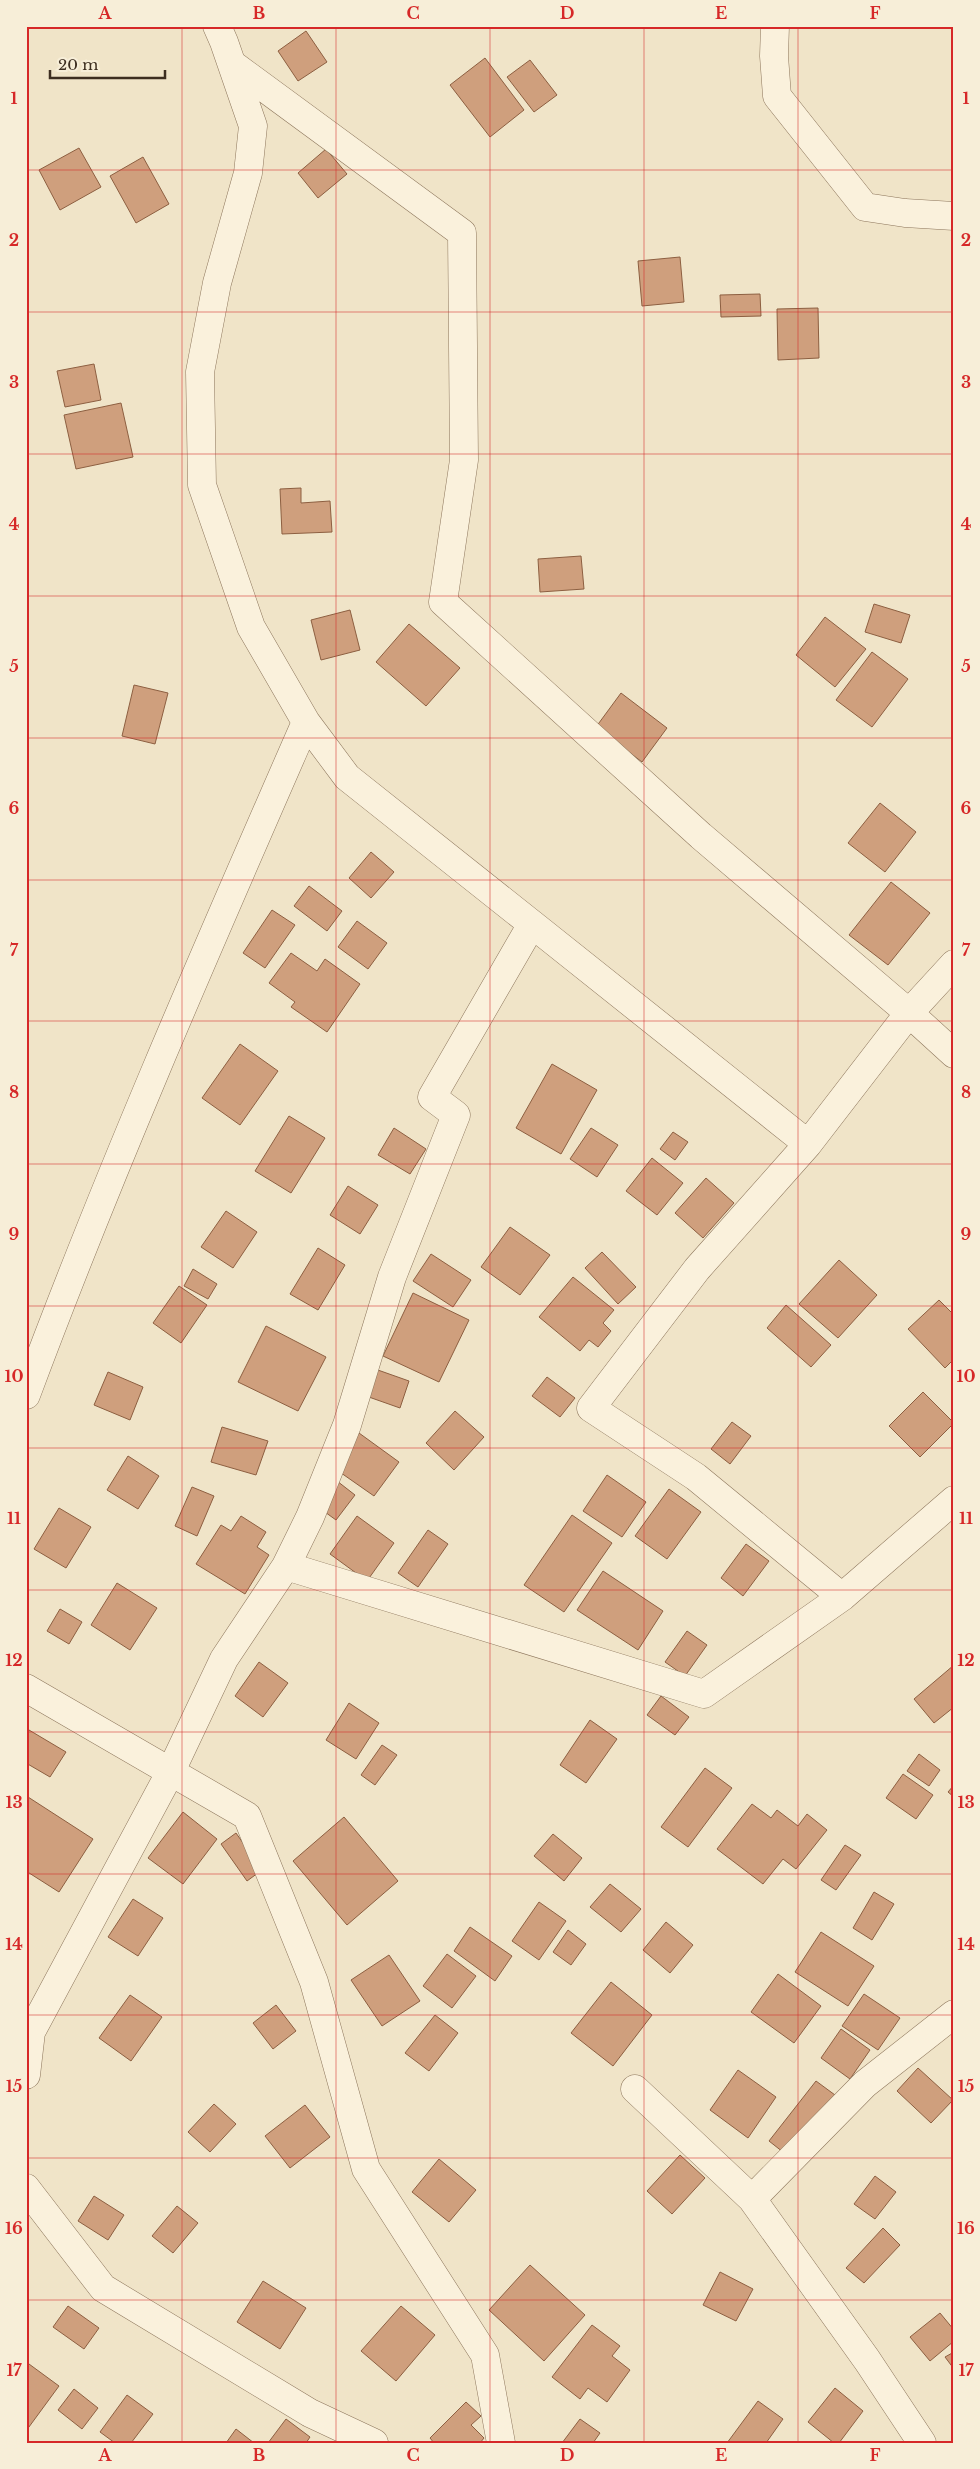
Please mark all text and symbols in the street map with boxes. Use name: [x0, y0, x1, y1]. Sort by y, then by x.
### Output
text: A: [98, 3, 113, 23]
text: B: [253, 3, 266, 23]
text: C: [406, 3, 420, 23]
text: D: [560, 3, 574, 23]
text: E: [715, 3, 727, 23]
text: F: [869, 3, 881, 23]
scale bar: [50, 48, 165, 80]
text: 20 m: [58, 55, 98, 74]
text: 1: [11, 88, 18, 108]
text: 1: [963, 88, 970, 108]
text: 2: [9, 230, 19, 250]
text: 2: [961, 230, 971, 250]
text: 3: [9, 372, 19, 392]
text: 3: [961, 372, 971, 392]
text: 4: [9, 514, 19, 534]
text: 4: [961, 514, 971, 534]
text: 5: [9, 656, 19, 676]
text: 5: [961, 656, 971, 676]
text: 6: [9, 798, 20, 818]
text: 6: [961, 798, 972, 818]
text: 7: [10, 940, 19, 960]
text: 7: [962, 940, 971, 960]
text: 8: [9, 1082, 19, 1102]
text: 8: [961, 1082, 971, 1102]
text: 9: [9, 1224, 20, 1244]
text: 9: [961, 1224, 972, 1244]
text: 10: [4, 1366, 24, 1386]
text: 10: [956, 1366, 976, 1386]
text: 11: [7, 1508, 21, 1528]
text: 11: [959, 1508, 973, 1528]
text: 12: [5, 1650, 23, 1670]
text: 12: [957, 1650, 975, 1670]
text: 13: [5, 1792, 23, 1812]
text: 13: [957, 1792, 975, 1812]
text: 14: [5, 1934, 23, 1954]
text: 14: [957, 1934, 975, 1954]
text: 15: [6, 2076, 22, 2096]
text: 15: [958, 2076, 974, 2096]
text: 16: [5, 2218, 23, 2238]
text: 16: [957, 2218, 975, 2238]
text: 17: [6, 2360, 22, 2380]
text: 17: [958, 2360, 974, 2380]
text: A: [98, 2445, 113, 2465]
text: B: [253, 2445, 266, 2465]
text: C: [406, 2445, 420, 2465]
text: D: [560, 2445, 574, 2465]
text: E: [715, 2445, 727, 2465]
text: F: [869, 2445, 881, 2465]

